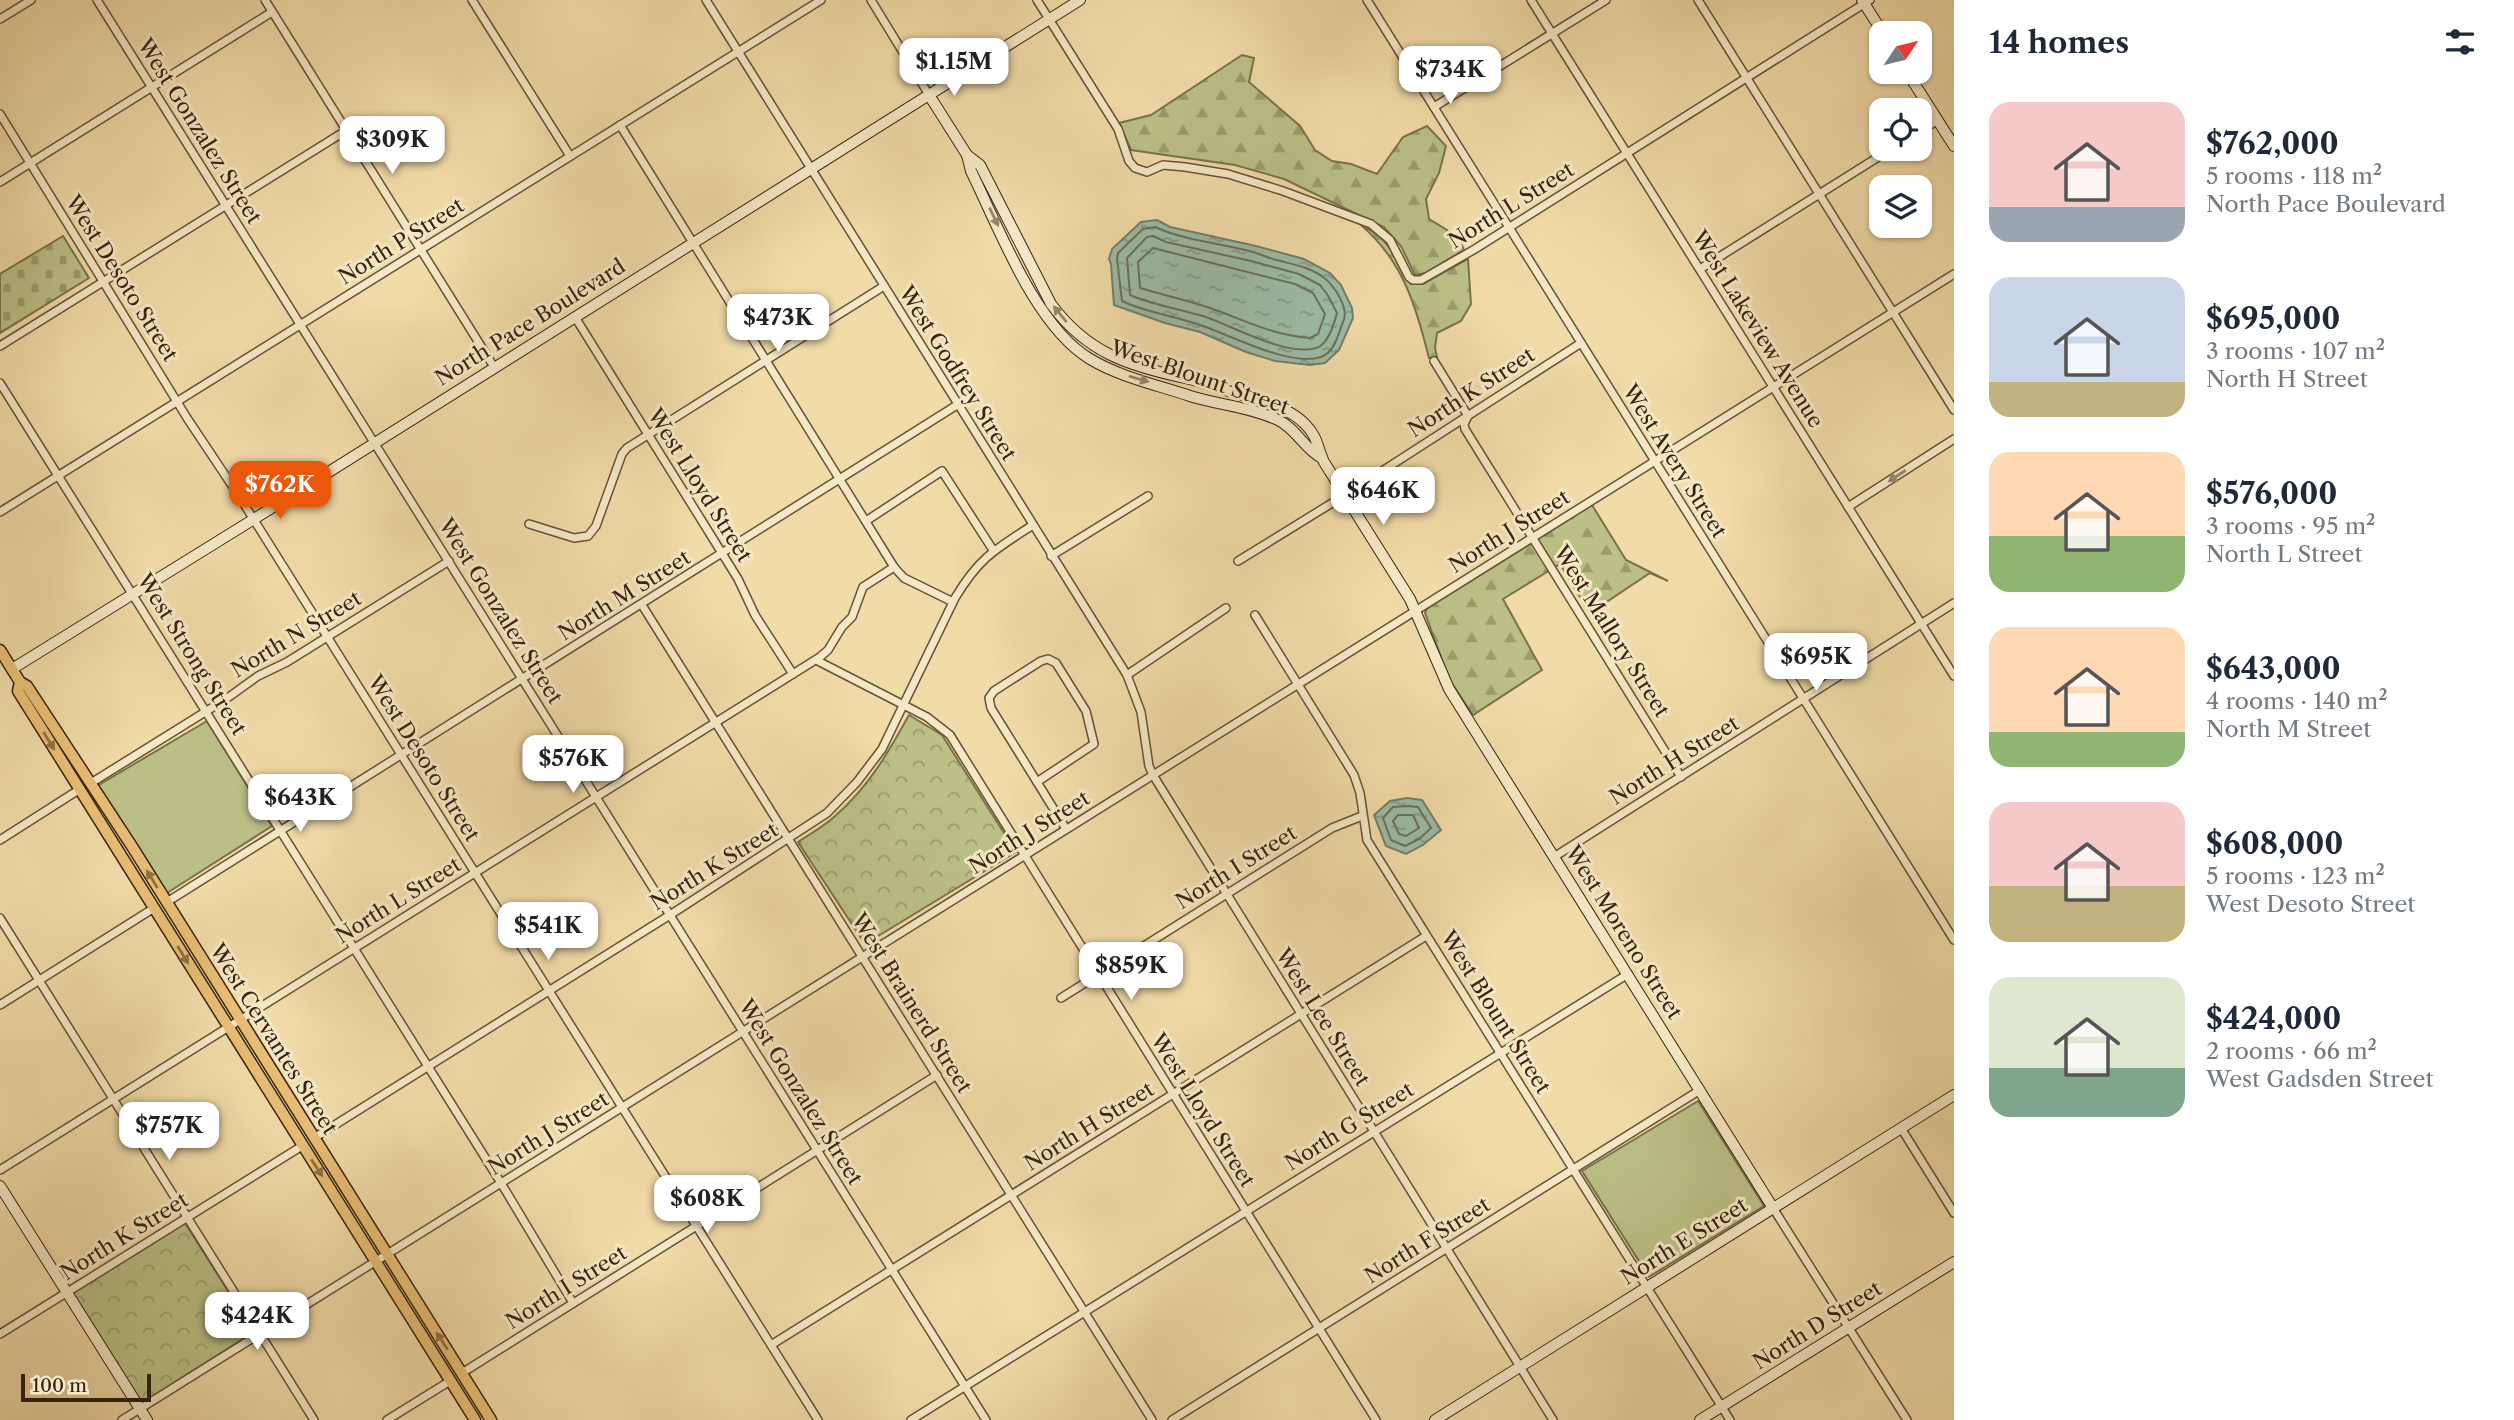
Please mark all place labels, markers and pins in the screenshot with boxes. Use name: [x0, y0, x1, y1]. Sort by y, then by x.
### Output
pin: $1.15M: [897, 38, 1011, 98]
pin: $734K: [1401, 46, 1499, 106]
pin: $309K: [343, 116, 441, 176]
pin: $473K: [729, 294, 827, 354]
pin: $762K: [231, 462, 329, 521]
pin: $646K: [1334, 468, 1432, 527]
pin: $695K: [1767, 634, 1865, 693]
pin: $576K: [524, 736, 622, 795]
pin: $643K: [251, 774, 349, 834]
pin: $541K: [499, 902, 597, 962]
pin: $859K: [1082, 942, 1180, 1002]
pin: $757K: [120, 1102, 218, 1162]
pin: $608K: [658, 1176, 756, 1235]
pin: $424K: [208, 1292, 306, 1352]

